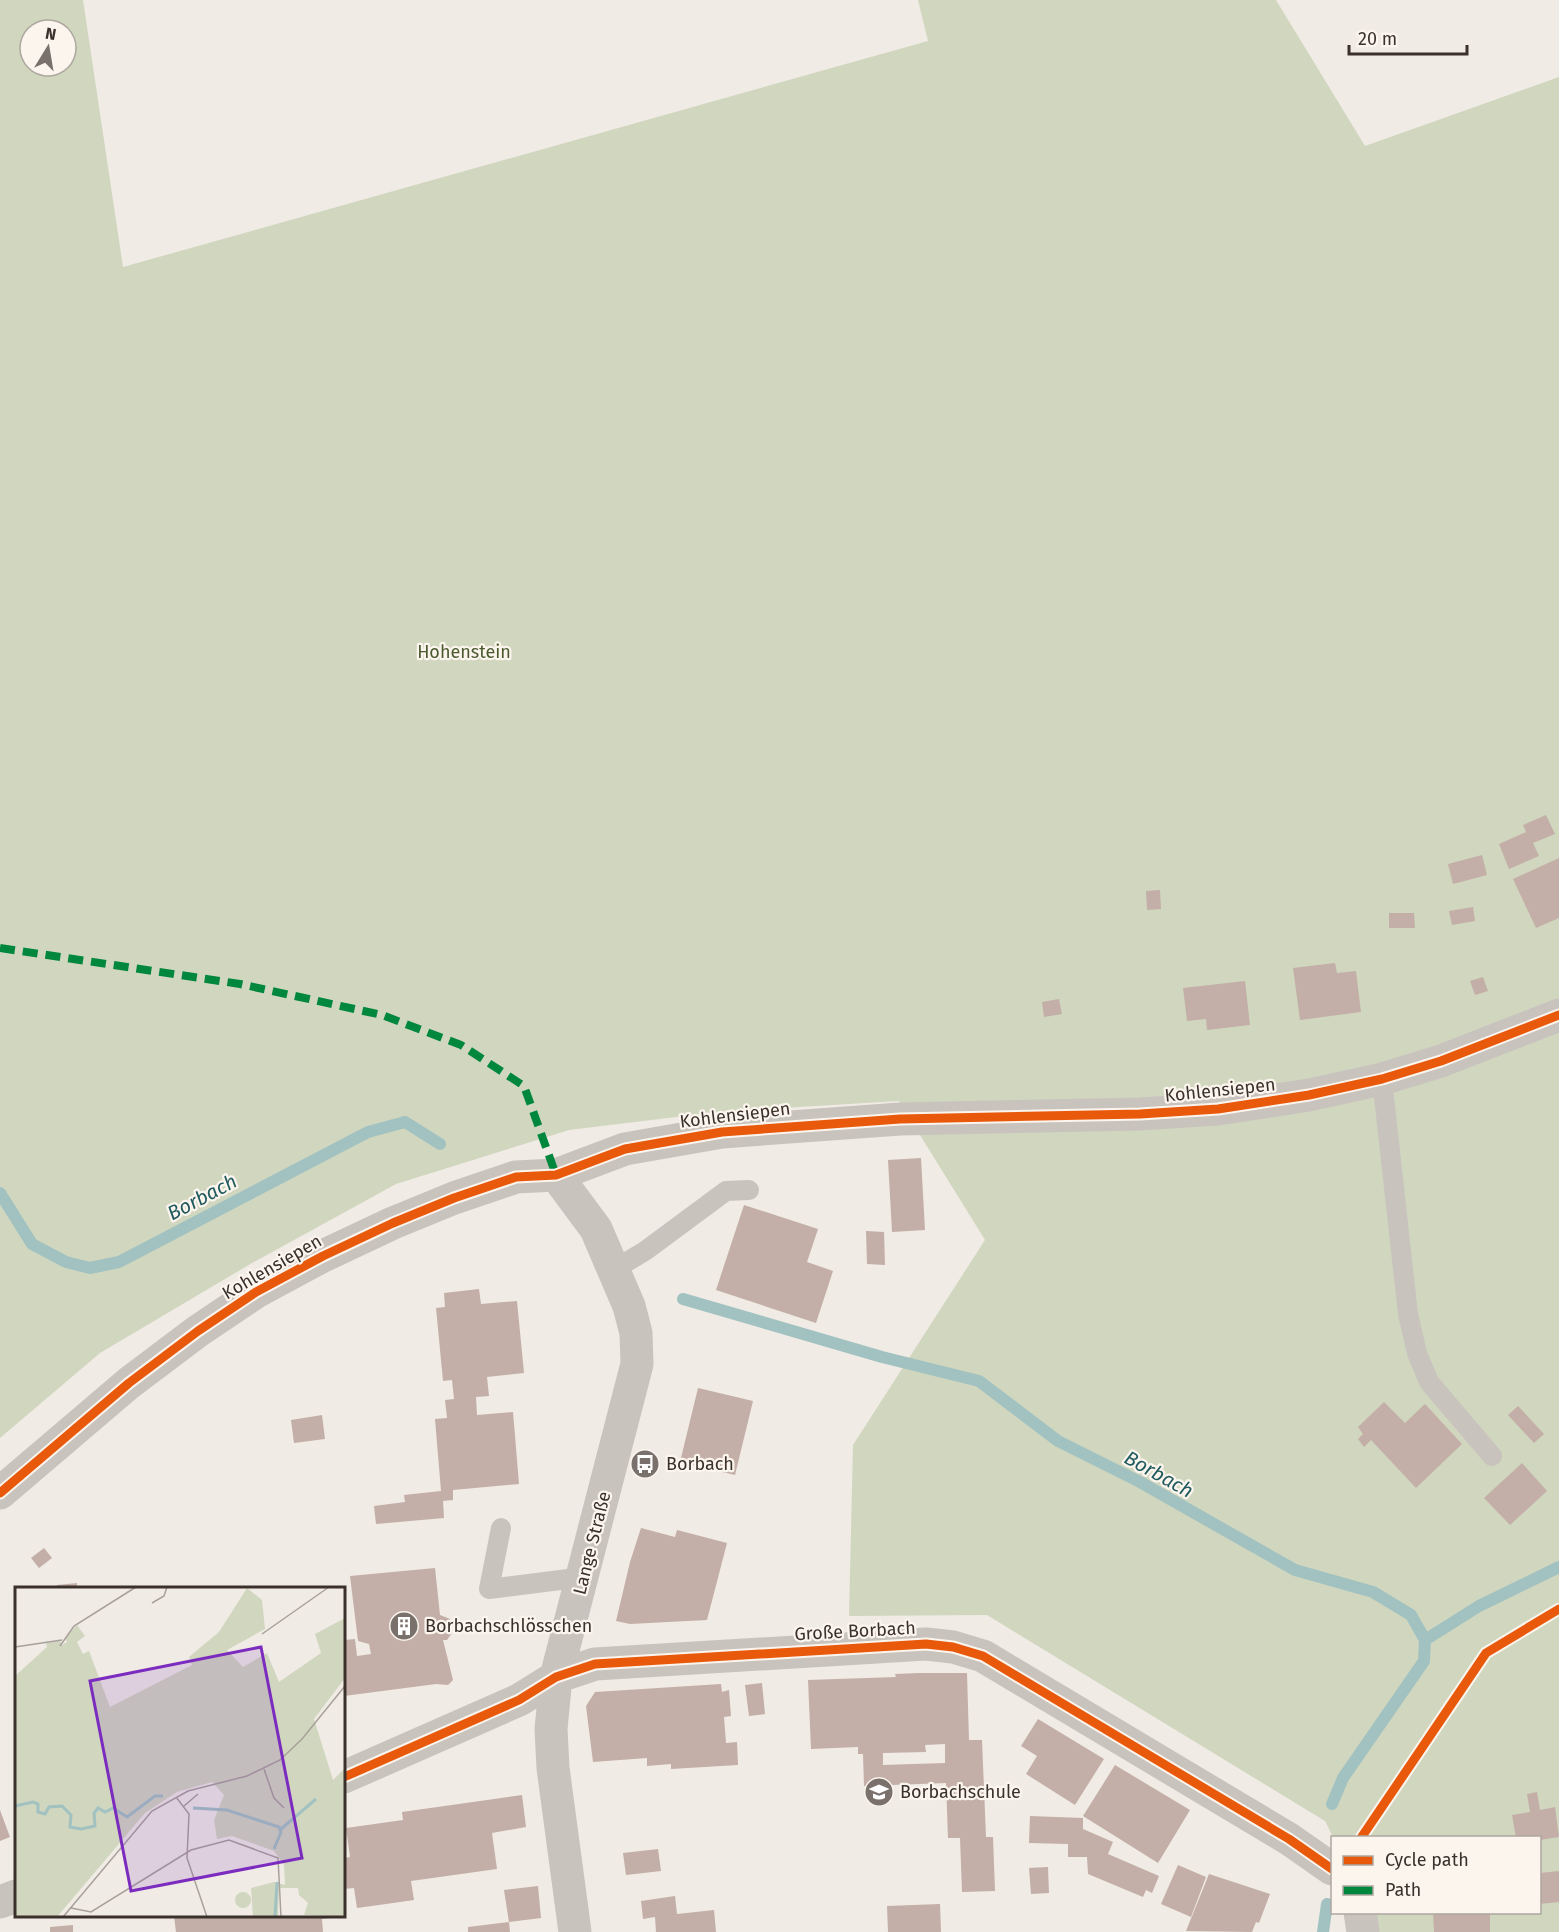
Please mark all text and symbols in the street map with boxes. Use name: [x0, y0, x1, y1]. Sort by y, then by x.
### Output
north arrow: [18, 18, 78, 78]
scale bar: [1349, 18, 1468, 56]
text: N: [44, 23, 58, 44]
text: 20 m: [1358, 28, 1397, 50]
park label: Hohenstein: [417, 641, 511, 663]
street label: Kohlensiepen: [1164, 1073, 1276, 1107]
street label: Kohlensiepen: [678, 1097, 792, 1133]
water label: Borbach: [163, 1169, 241, 1225]
street label: Kohlensiepen: [218, 1230, 326, 1304]
water label: Borbach: [1120, 1445, 1198, 1503]
bus stop icon: Borbach: [629, 1448, 661, 1480]
place label: Borbach: [666, 1453, 734, 1475]
street label: Lange Straße: [569, 1489, 615, 1597]
inset map: [15, 1587, 345, 1917]
building icon: Borbachschlösschen: [388, 1610, 420, 1642]
place label: Borbachschlösschen: [425, 1615, 592, 1637]
street label: Große Borbach: [794, 1617, 916, 1645]
school or university icon: Borbachschule: [863, 1776, 895, 1808]
place label: Borbachschule: [900, 1781, 1021, 1803]
legend: [1331, 1836, 1541, 1914]
text: Cycle path: [1385, 1849, 1469, 1871]
text: Path: [1385, 1879, 1421, 1901]

